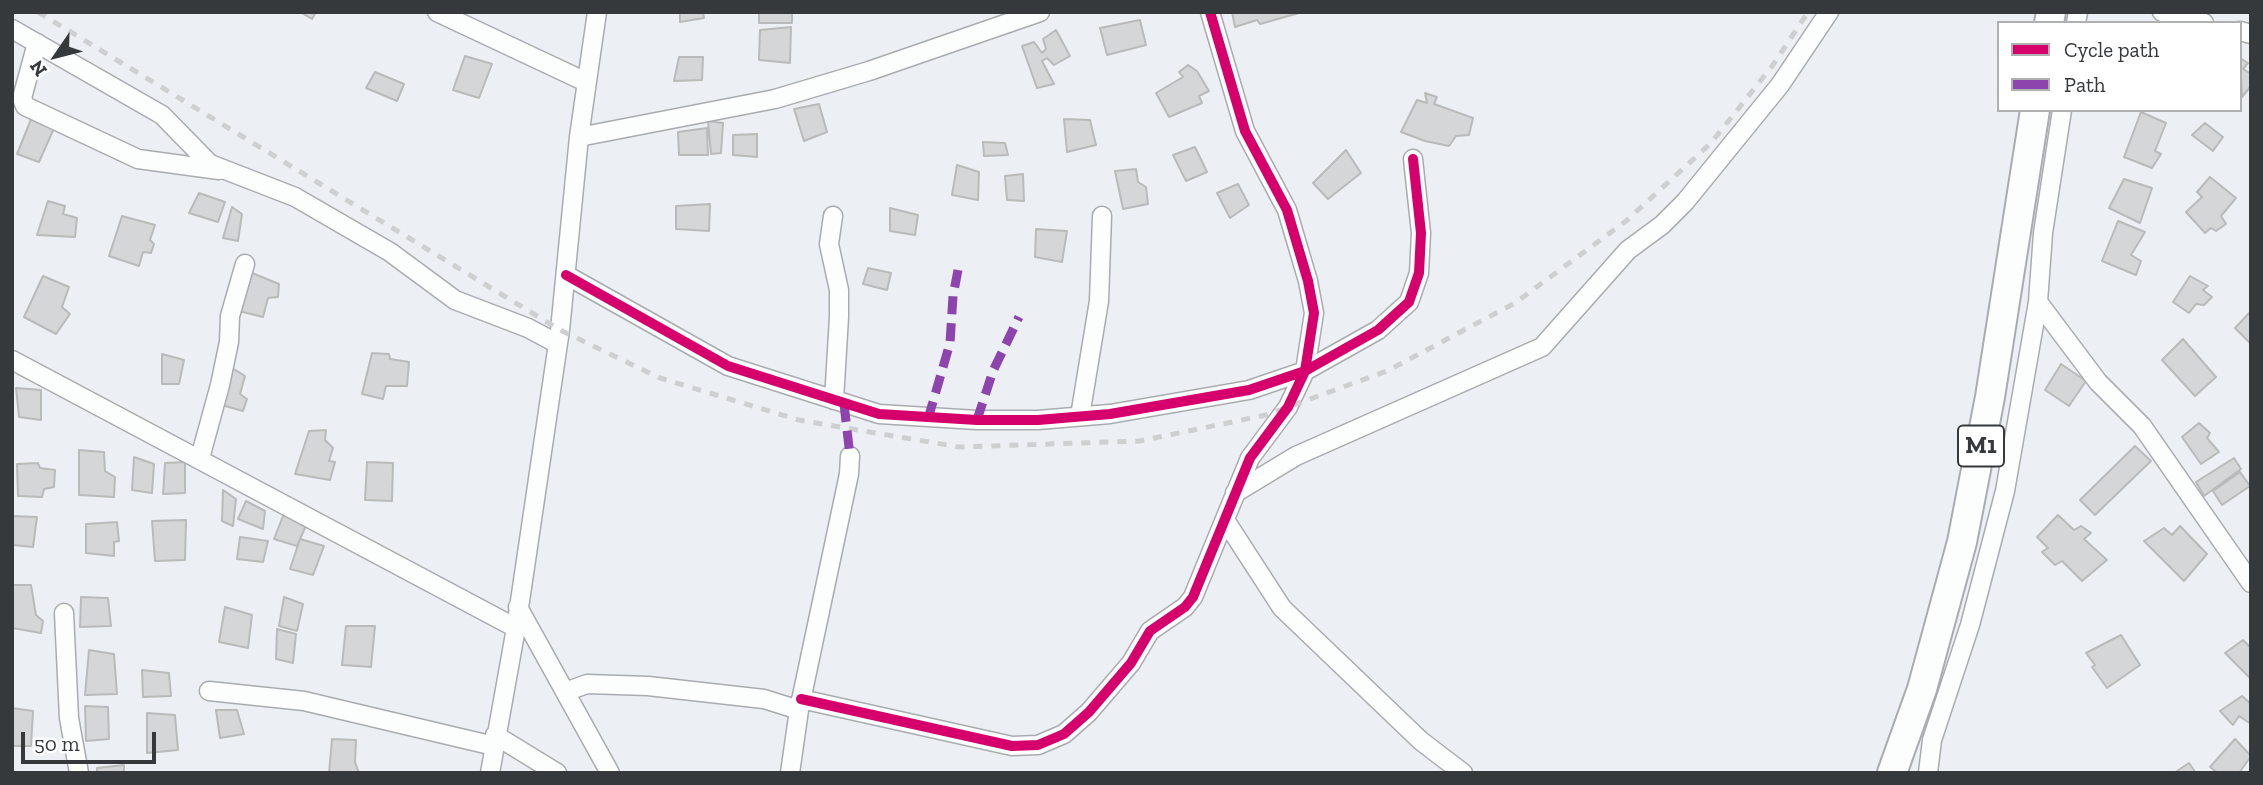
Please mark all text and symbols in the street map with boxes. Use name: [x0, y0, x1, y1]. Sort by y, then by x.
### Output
north arrow: [21, 21, 91, 91]
legend: [1997, 21, 2242, 112]
text: Cycle path: [2064, 37, 2159, 62]
text: N: [25, 56, 52, 81]
text: Path: [2064, 72, 2106, 97]
road number: M1: [1958, 426, 2004, 466]
scale bar: [24, 718, 159, 762]
text: 50 m: [34, 731, 80, 756]

